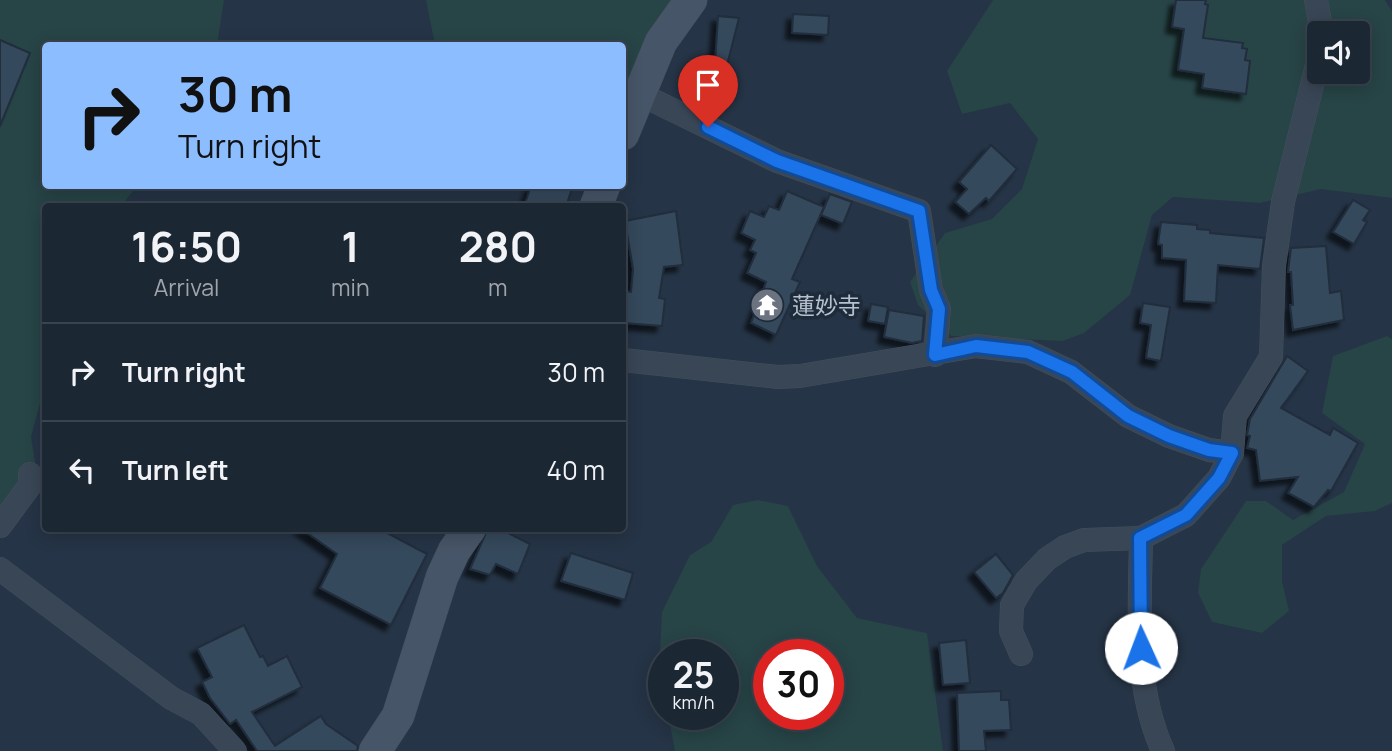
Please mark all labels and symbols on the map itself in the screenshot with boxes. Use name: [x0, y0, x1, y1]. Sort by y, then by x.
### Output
pin: [678, 55, 738, 127]
temple icon: 蓮妙寺: [748, 286, 786, 324]
place label: 蓮妙寺: [792, 289, 861, 321]
position arrow: [1104, 611, 1178, 685]
speed limit sign: 30: [753, 639, 844, 730]

